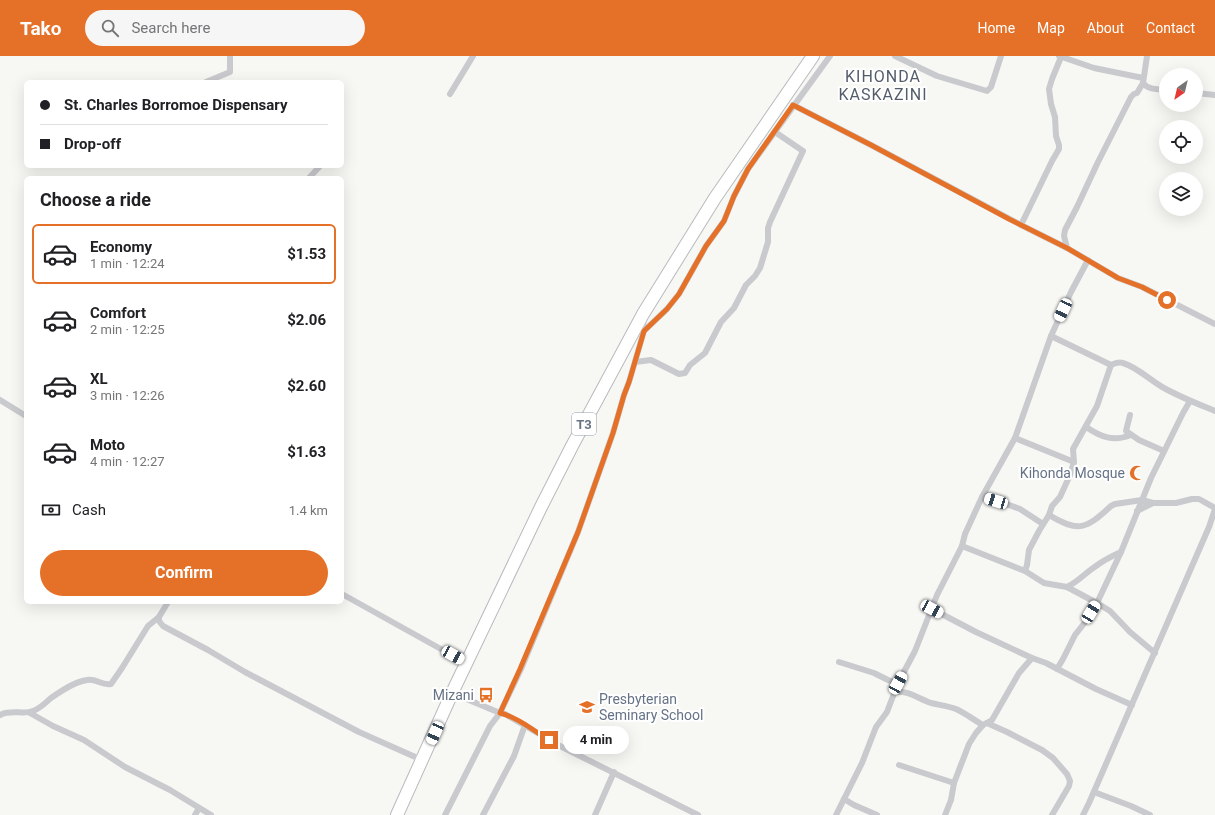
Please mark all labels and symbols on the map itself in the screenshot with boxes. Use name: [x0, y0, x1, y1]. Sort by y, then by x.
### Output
district label: KIHONDA KASKAZINI: [838, 67, 928, 104]
north arrow: [1159, 68, 1203, 112]
route start: [1158, 291, 1176, 309]
car: [1052, 297, 1074, 323]
road number: T3: [572, 413, 596, 435]
mosque icon: Kihonda Mosque: [1128, 464, 1146, 482]
place label: Kihonda Mosque: [1020, 465, 1125, 481]
car: [983, 492, 1009, 510]
car: [919, 598, 945, 620]
car: [1080, 599, 1102, 625]
car: [440, 644, 466, 666]
car: [887, 670, 909, 696]
bus stop icon: Mizani: [477, 686, 495, 704]
place label: Mizani: [433, 687, 474, 703]
place label: Presbyterian Seminary School: [599, 691, 703, 723]
school or university icon: Presbyterian Seminary School: [578, 698, 596, 716]
car: [425, 720, 445, 746]
callout: 4 min: [563, 726, 629, 754]
route end: [540, 731, 558, 749]

